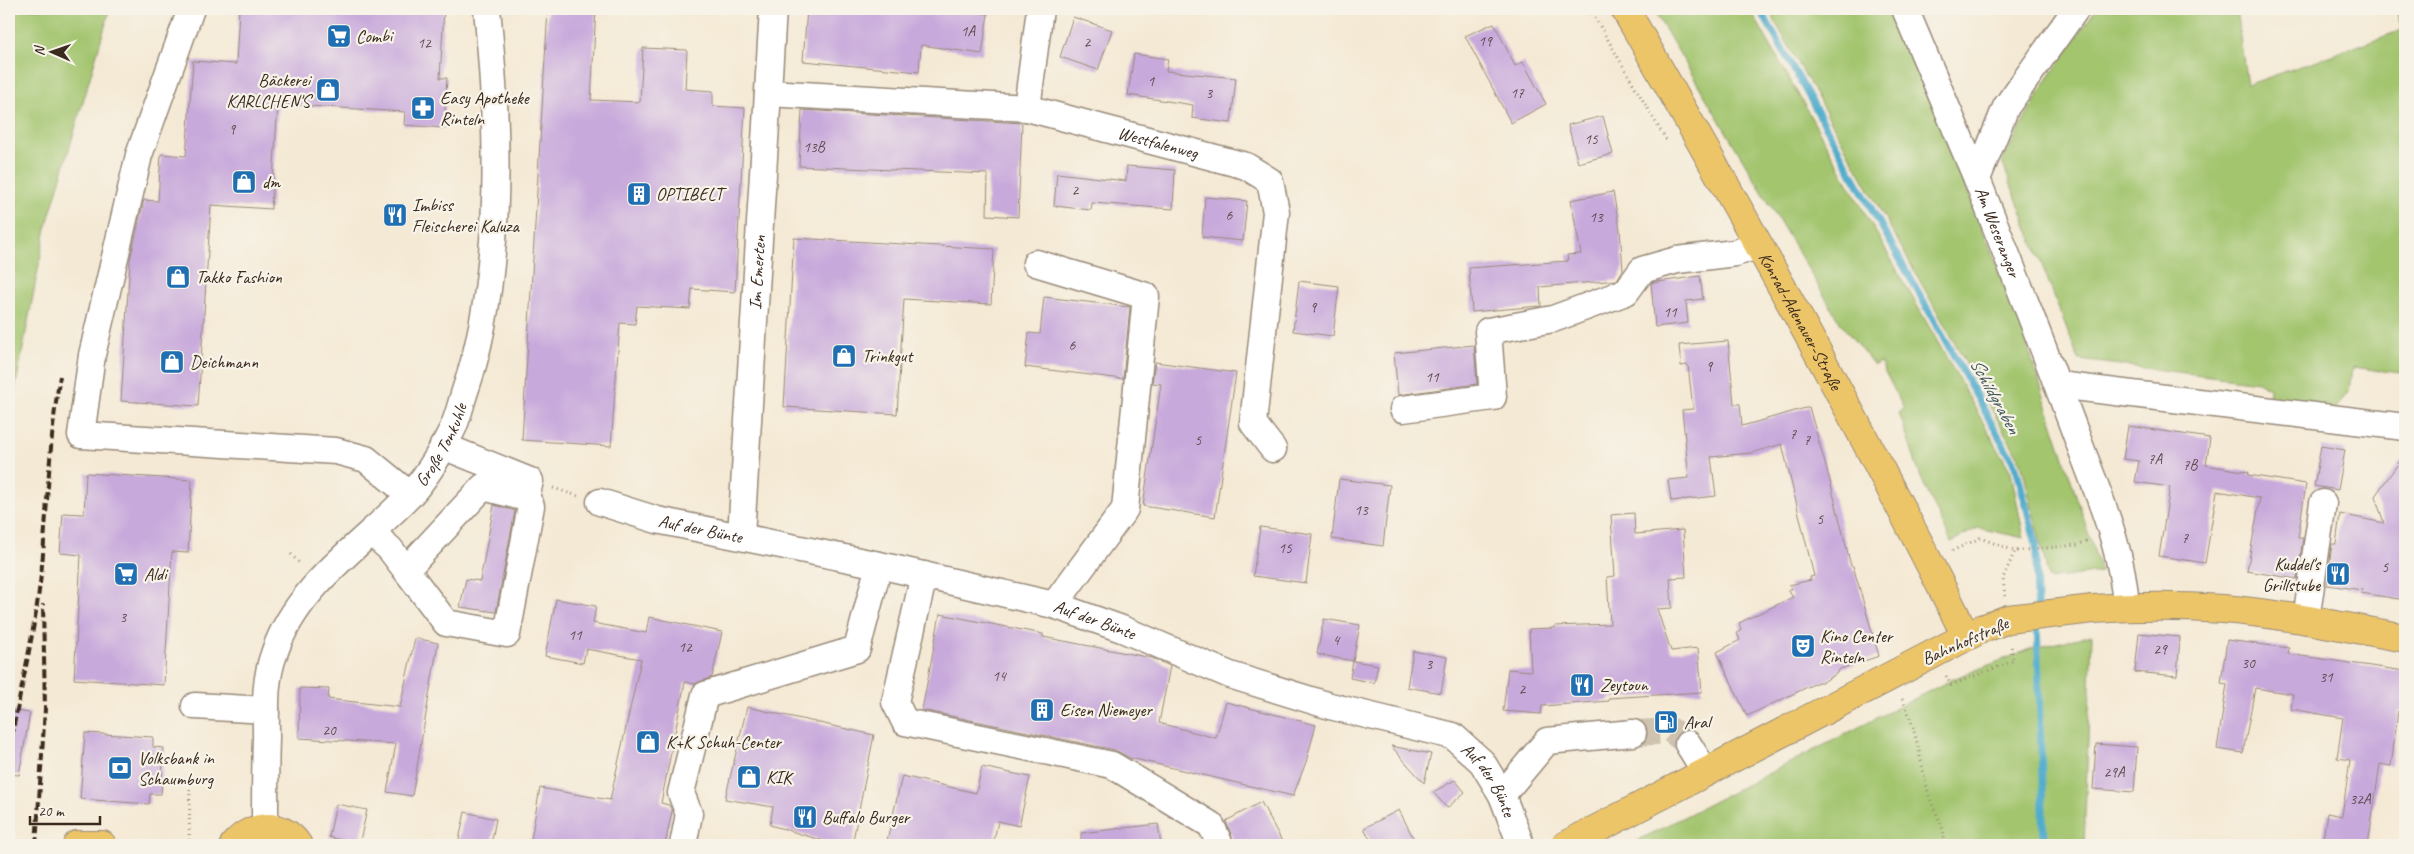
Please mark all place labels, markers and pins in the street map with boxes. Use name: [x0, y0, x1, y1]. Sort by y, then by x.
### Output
supermarket icon: Combi: [326, 23, 352, 49]
place label: Combi: [356, 25, 395, 47]
place label: Bäckerei KARLCHEN'S: [227, 69, 313, 112]
shop icon: Bäckerei KARLCHEN'S: [315, 77, 341, 103]
place label: Easy Apotheke Rinteln: [440, 87, 530, 130]
pharmacy icon: Easy Apotheke Rinteln: [410, 95, 436, 121]
shop icon: dm: [231, 169, 257, 195]
place label: dm: [262, 171, 281, 193]
building icon: OPTIBELT: [626, 181, 652, 207]
place label: OPTIBELT: [656, 183, 727, 205]
place label: Imbiss Fleischerei Kaluza: [412, 194, 520, 237]
restaurant icon: Imbiss Fleischerei Kaluza: [382, 202, 408, 228]
shop icon: Takko Fashion: [165, 264, 191, 290]
place label: Takko Fashion: [196, 266, 283, 288]
shop icon: Trinkgut: [831, 343, 857, 369]
place label: Trinkgut: [862, 345, 914, 367]
shop icon: Deichmann: [159, 349, 185, 375]
place label: Deichmann: [190, 351, 259, 373]
place label: Kuddel's Grillstube: [2263, 553, 2322, 596]
supermarket icon: Aldi: [113, 561, 139, 587]
restaurant icon: Kuddel's Grillstube: [2325, 561, 2351, 587]
place label: Aldi: [144, 563, 169, 585]
place label: Kino Center Rinteln: [1820, 625, 1895, 668]
theatre icon: Kino Center Rinteln: [1790, 633, 1816, 659]
restaurant icon: Zeytoun: [1569, 672, 1595, 698]
place label: Zeytoun: [1600, 674, 1649, 696]
building icon: Eisen Niemeyer: [1029, 697, 1055, 723]
place label: Eisen Niemeyer: [1060, 699, 1153, 721]
fuel station icon: Aral: [1653, 709, 1679, 735]
place label: Aral: [1684, 711, 1713, 733]
shop icon: K+K Schuh-Center: [635, 729, 661, 755]
place label: K+K Schuh-Center: [666, 731, 783, 753]
place label: Volksbank in Schaumburg: [138, 747, 215, 790]
bank icon: Volksbank in Schaumburg: [107, 755, 133, 781]
shop icon: KIK: [736, 764, 762, 790]
place label: KIK: [766, 766, 794, 788]
restaurant icon: Buffalo Burger: [792, 804, 818, 830]
place label: Buffalo Burger: [822, 806, 912, 828]

